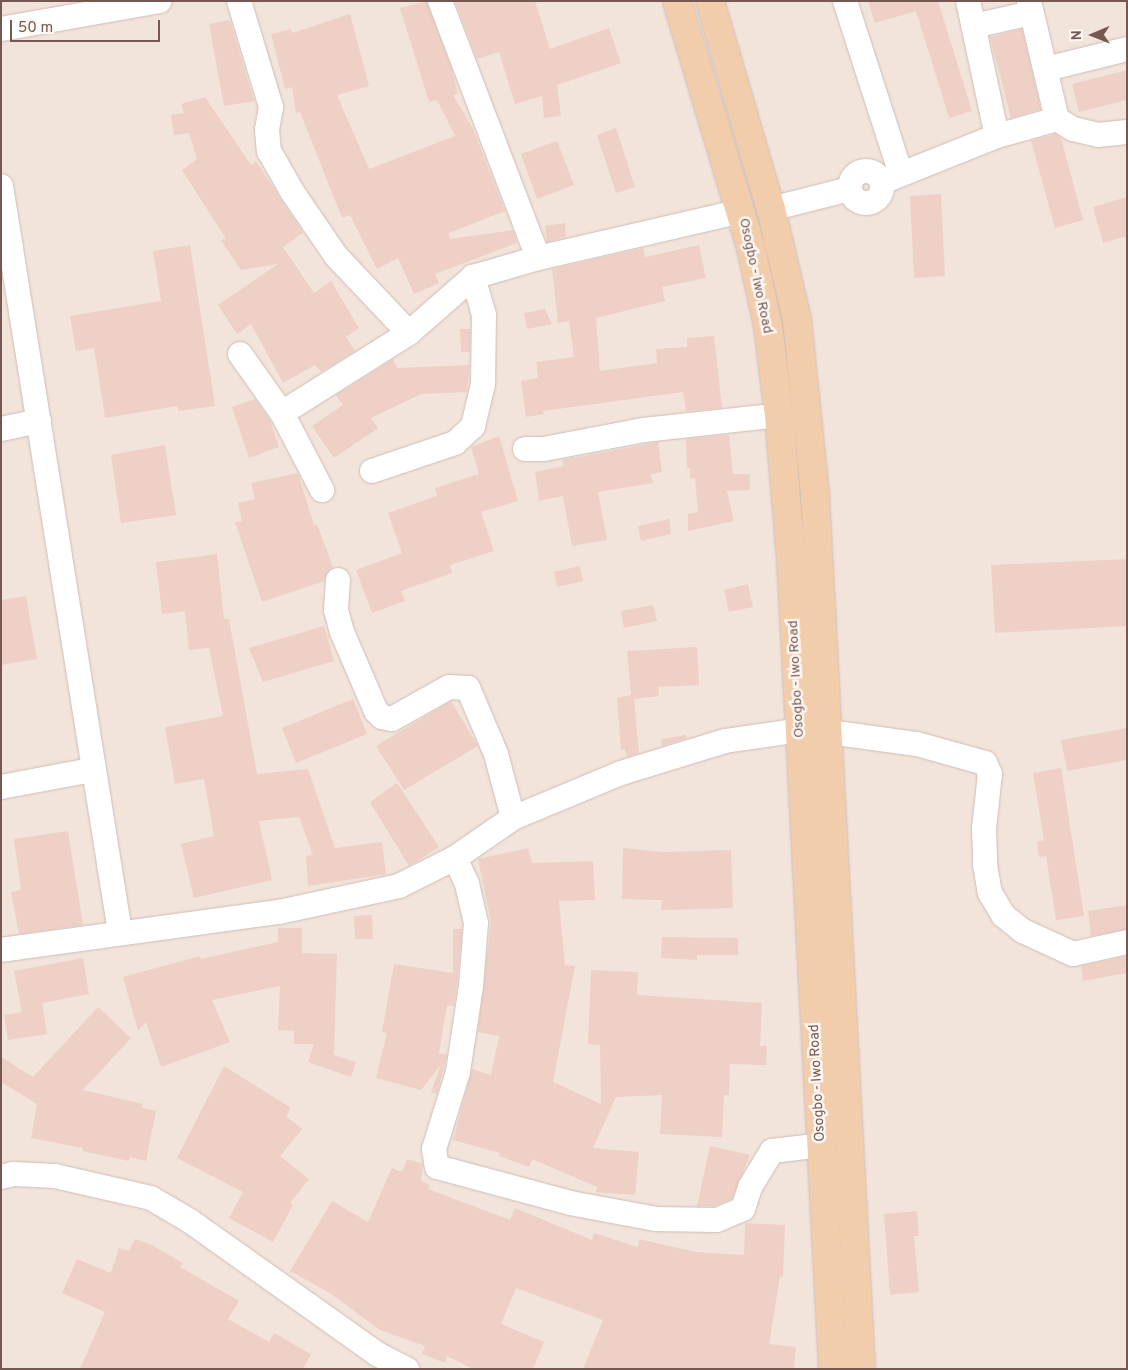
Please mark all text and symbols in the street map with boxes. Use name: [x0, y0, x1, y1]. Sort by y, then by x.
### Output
scale bar: [12, 10, 162, 42]
north arrow: [1068, 10, 1118, 60]
text: 50 m: [18, 19, 53, 38]
text: N: [1069, 30, 1086, 40]
street label: Osogbo - Iwo Road: [735, 217, 775, 335]
street label: Osogbo - Iwo Road: [786, 620, 808, 738]
street label: Osogbo - Iwo Road: [807, 1024, 829, 1142]

